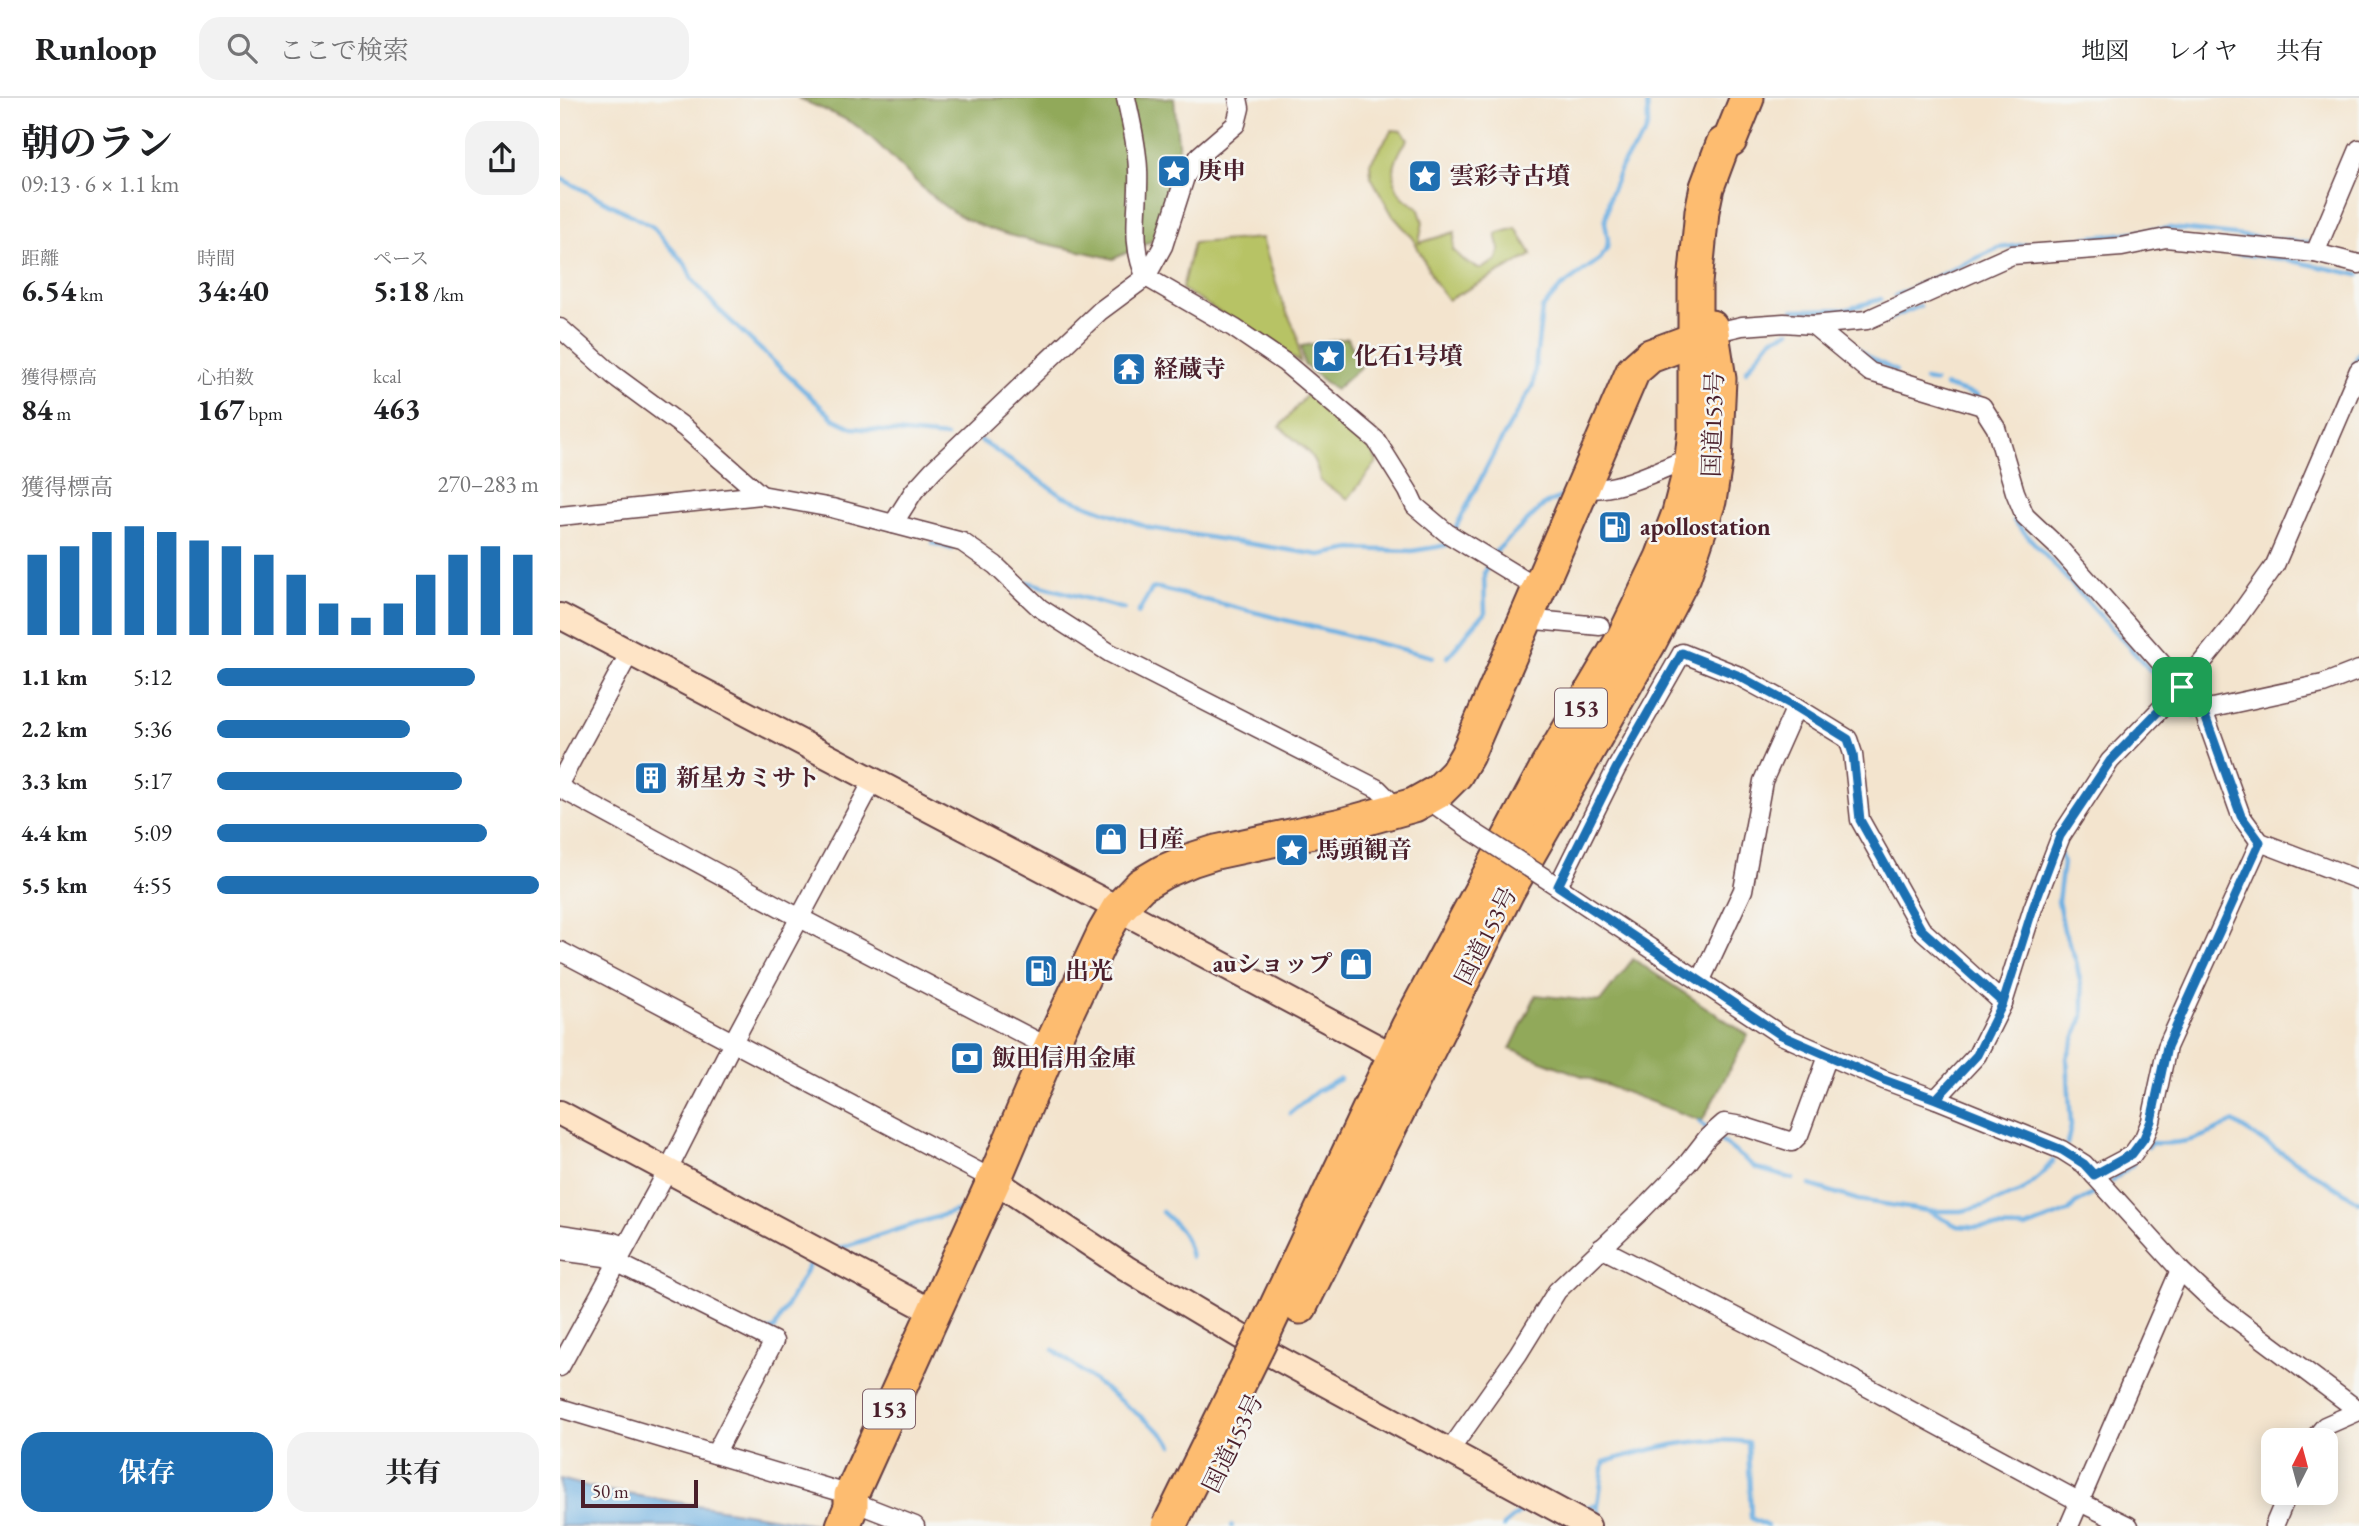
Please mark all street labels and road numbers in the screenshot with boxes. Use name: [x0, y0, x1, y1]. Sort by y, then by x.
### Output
street label: 国道153号: [1695, 370, 1730, 478]
road number: 153: [1555, 688, 1607, 728]
street label: 国道153号: [1448, 881, 1524, 990]
street label: 国道153号: [1195, 1388, 1270, 1497]
road number: 153: [863, 1390, 915, 1428]

